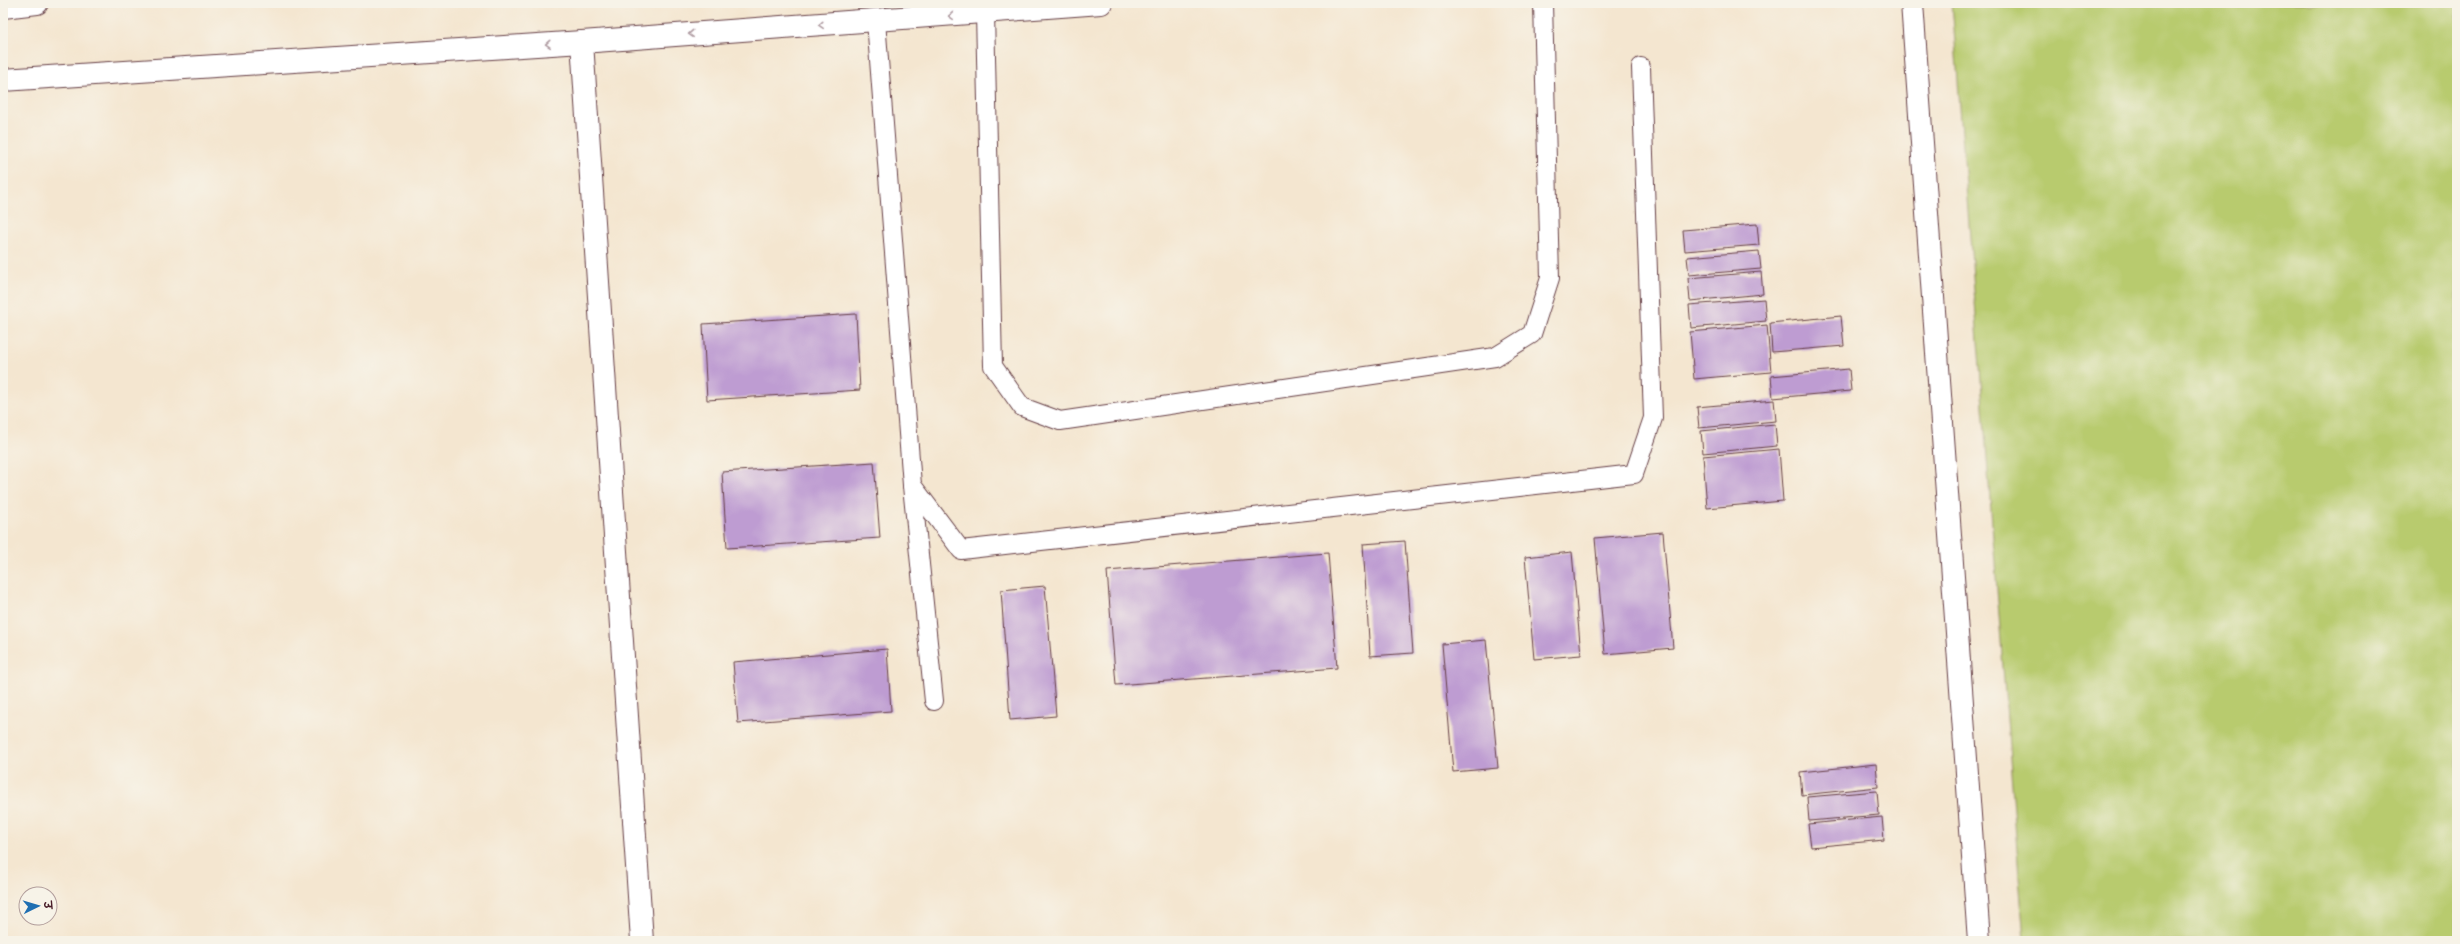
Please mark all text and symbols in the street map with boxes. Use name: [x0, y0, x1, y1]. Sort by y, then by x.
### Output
one-way arrow: [948, 11, 954, 20]
one-way arrow: [818, 20, 824, 29]
one-way arrow: [688, 29, 694, 38]
one-way arrow: [545, 39, 551, 48]
north arrow: [18, 886, 58, 926]
text: उ: [41, 900, 54, 911]

